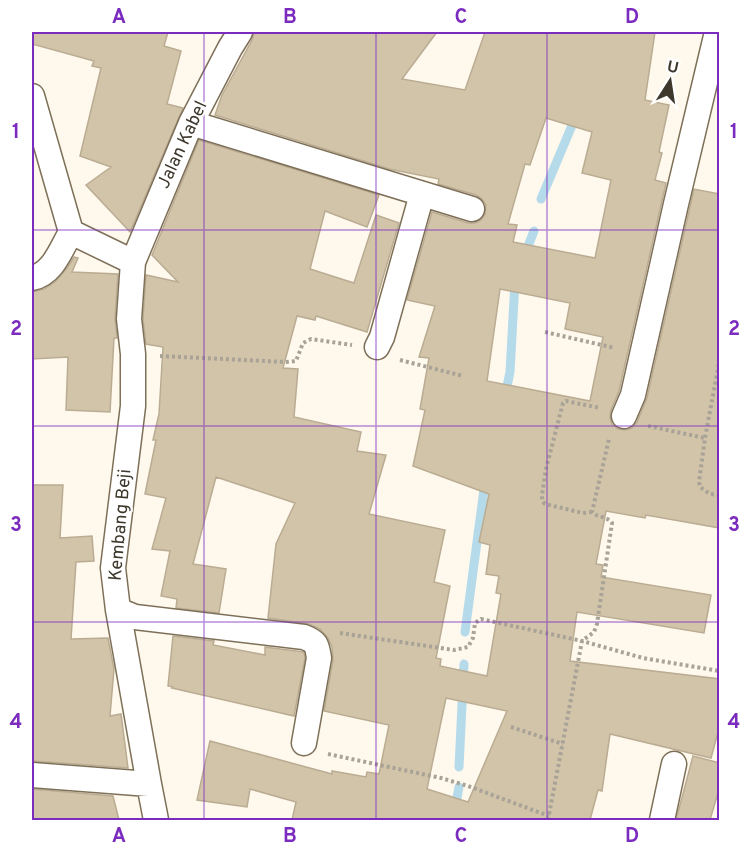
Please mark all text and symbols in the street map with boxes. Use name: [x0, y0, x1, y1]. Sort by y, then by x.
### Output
text: A: [112, 5, 126, 31]
text: B: [283, 5, 297, 31]
text: C: [455, 5, 467, 31]
text: D: [625, 5, 639, 31]
north arrow: [640, 51, 700, 111]
text: U: [665, 57, 680, 79]
street label: Jalan Kabel: [153, 98, 213, 192]
text: 1: [12, 120, 20, 146]
text: 1: [730, 120, 738, 146]
text: 2: [10, 317, 22, 343]
text: 2: [728, 317, 740, 343]
street label: Kembang Beji: [105, 468, 137, 582]
text: 3: [10, 513, 22, 539]
text: 3: [728, 513, 740, 539]
text: 4: [10, 710, 22, 736]
text: 4: [728, 710, 740, 736]
text: A: [112, 824, 126, 850]
text: B: [283, 824, 297, 850]
text: C: [455, 824, 467, 850]
text: D: [625, 824, 639, 850]

